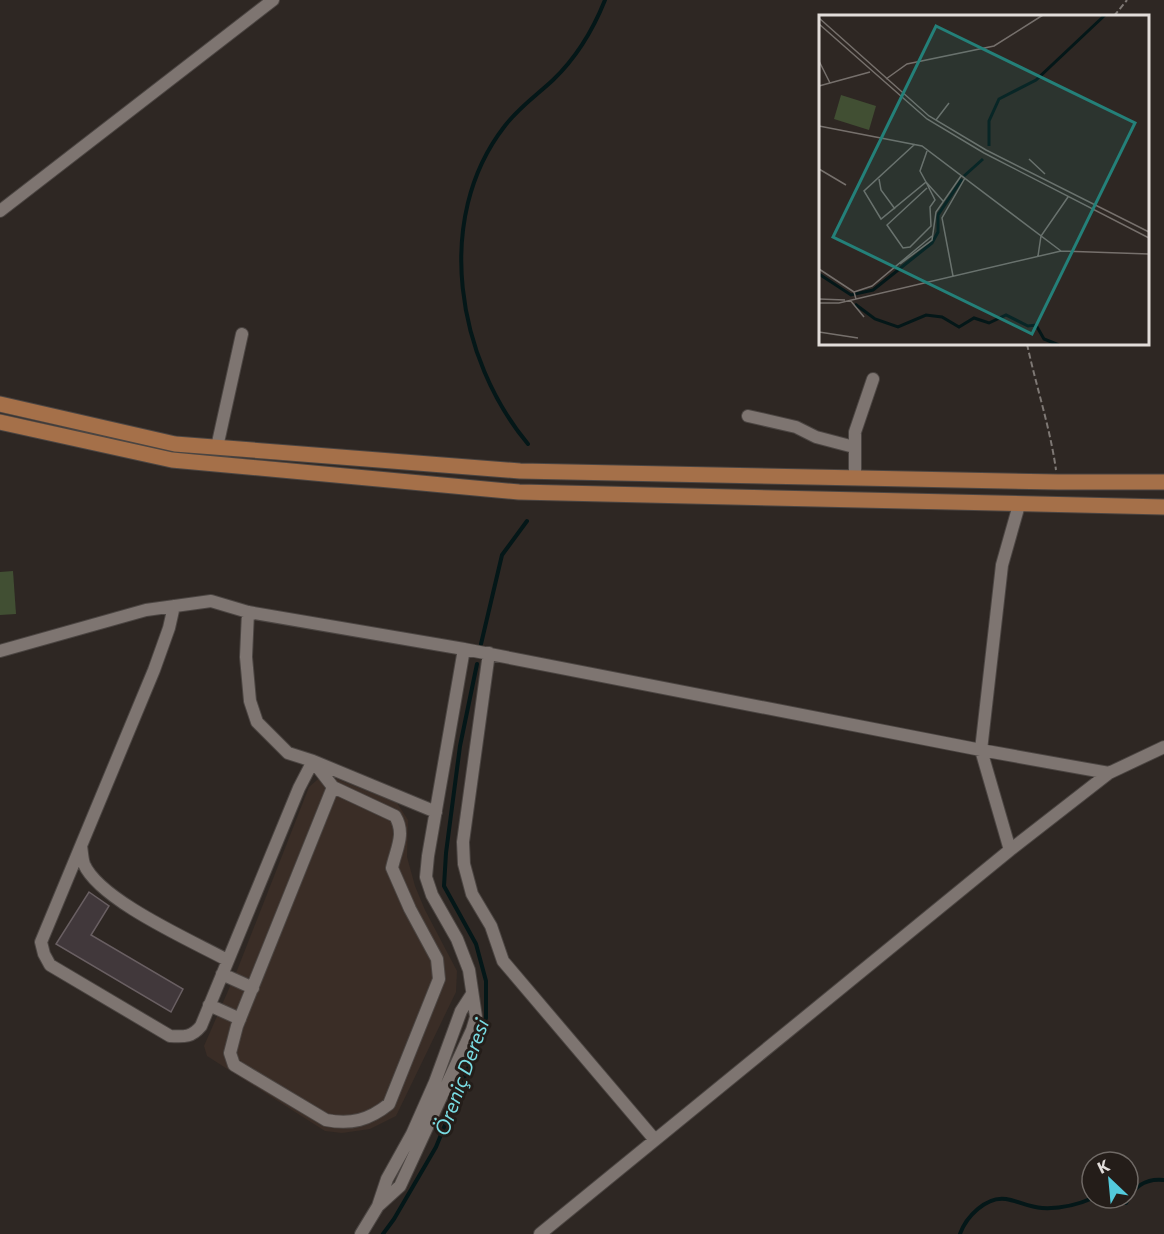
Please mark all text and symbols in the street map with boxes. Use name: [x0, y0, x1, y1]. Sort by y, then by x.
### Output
inset map: [819, 15, 1149, 345]
water label: Öreniç Deresi: [429, 1015, 494, 1139]
north arrow: [1080, 1150, 1140, 1210]
text: K: [1094, 1155, 1112, 1177]

